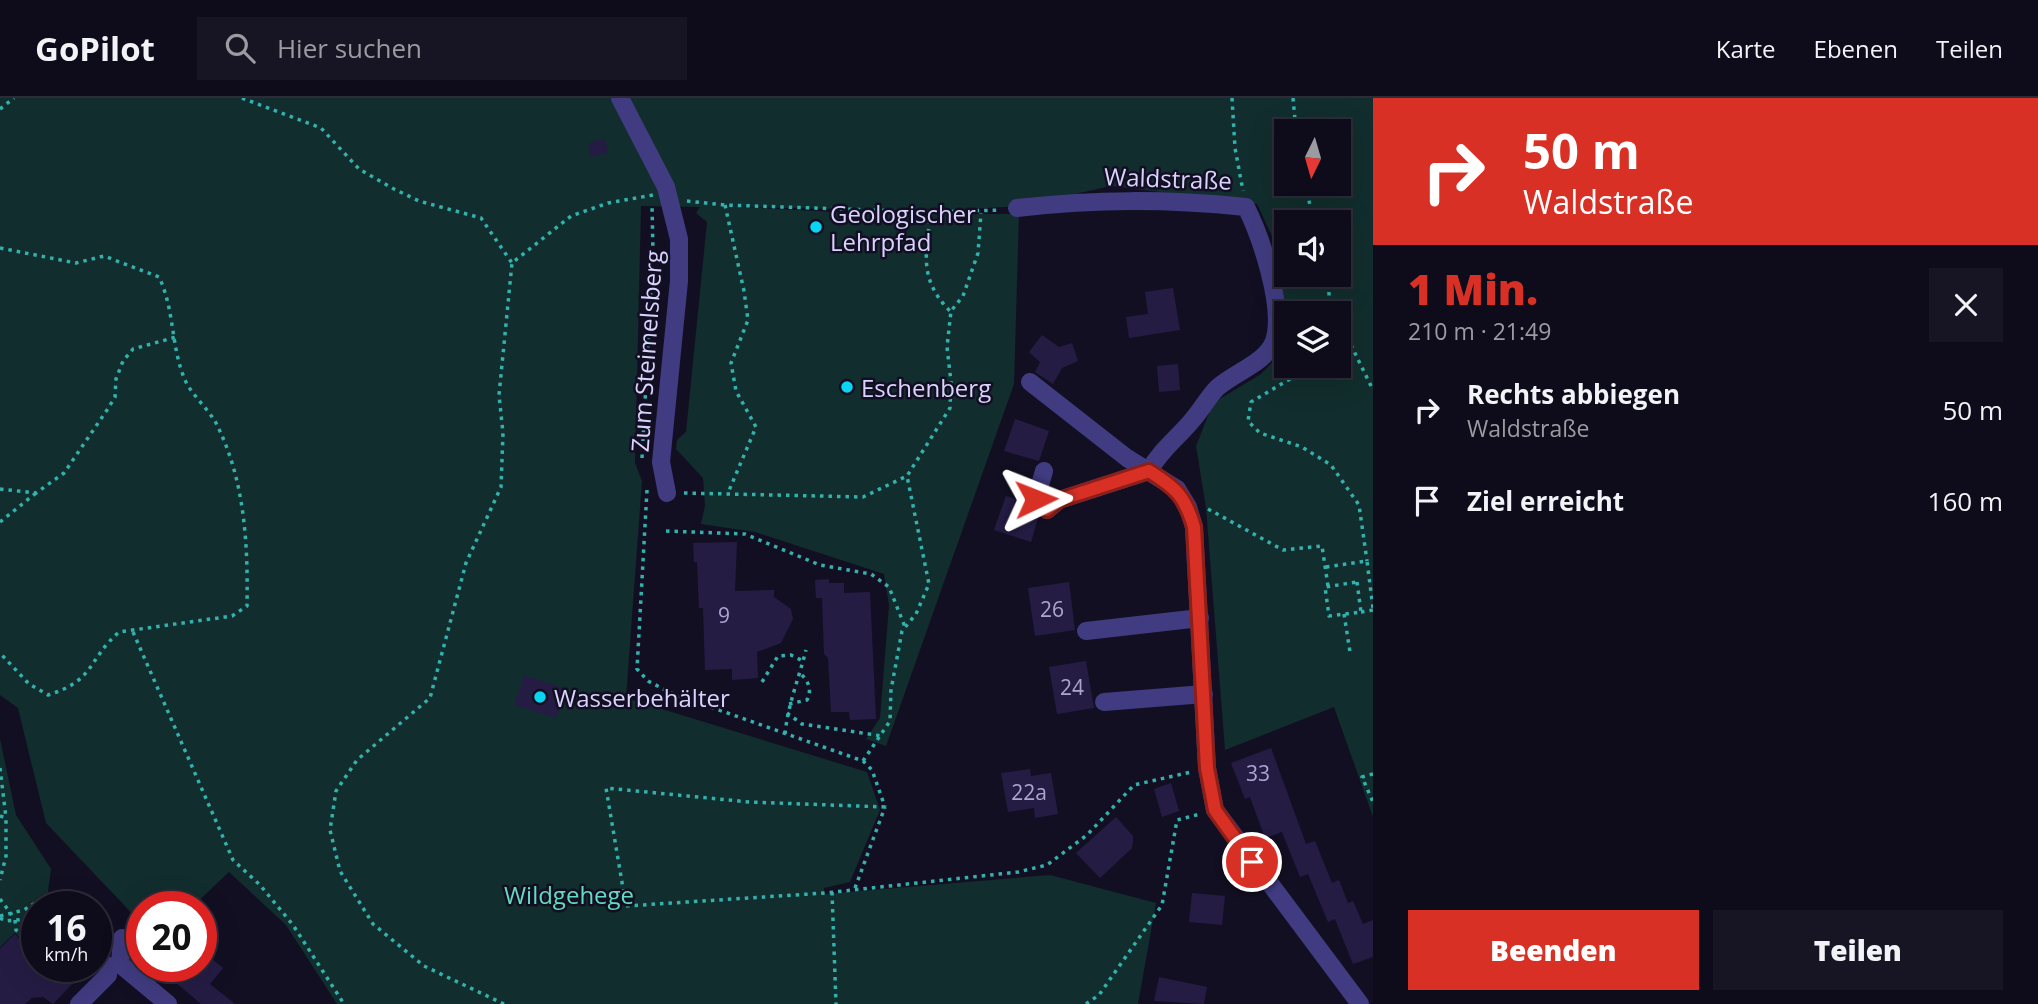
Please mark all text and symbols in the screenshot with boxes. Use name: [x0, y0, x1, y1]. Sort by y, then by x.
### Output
search box: [197, 17, 687, 80]
text: GoPilot: [35, 26, 155, 71]
icon: search: [221, 29, 259, 67]
text: Hier suchen: [277, 30, 422, 66]
text: Karte: [1716, 32, 1776, 65]
text: Ebenen: [1814, 32, 1898, 65]
text: Teilen: [1936, 32, 2003, 65]
text: 50 m: [1523, 117, 1640, 183]
north arrow: [1274, 119, 1351, 196]
map controls: [1274, 119, 1351, 378]
icon: right: [1408, 126, 1499, 217]
street label: Waldstraße: [1104, 159, 1232, 197]
text: Waldstraße: [1523, 180, 1693, 223]
place label: Geologischer Lehrpfad: [830, 197, 976, 258]
button: sound: [1274, 210, 1351, 287]
marker: Geologischer Lehrpfad: [808, 219, 824, 235]
street label: Zum Steimelsberg: [622, 249, 670, 453]
text: 1 Min.: [1408, 260, 1538, 317]
button: close: [1929, 268, 2003, 342]
button: layers: [1274, 301, 1351, 378]
text: 210 m · 21:49: [1408, 315, 1551, 347]
place label: Eschenberg: [861, 371, 991, 404]
text: Rechts abbiegen: [1467, 376, 1680, 412]
marker: Eschenberg: [839, 379, 855, 395]
icon: right: [1408, 391, 1446, 429]
text: 50 m: [1942, 392, 2003, 428]
text: Waldstraße: [1467, 412, 1589, 444]
position arrow: [999, 462, 1073, 536]
icon: arrive: [1408, 482, 1446, 520]
text: Ziel erreicht: [1467, 483, 1624, 519]
text: 160 m: [1928, 483, 2003, 519]
house number: 26: [1040, 595, 1064, 623]
house number: 9: [718, 601, 730, 629]
house number: 24: [1060, 673, 1084, 701]
place label: Wasserbehälter: [554, 681, 730, 714]
marker: Wasserbehälter: [532, 689, 548, 705]
house number: 33: [1246, 759, 1270, 787]
house number: 22a: [1011, 778, 1047, 806]
pin: [1222, 832, 1282, 892]
icon: arrive: [1233, 843, 1271, 881]
park label: Wildgehege: [504, 878, 634, 911]
speed limit sign: 20: [126, 891, 217, 982]
text: 16: [46, 904, 87, 951]
button: Beenden: [1408, 910, 1699, 990]
button: Teilen: [1713, 910, 2003, 990]
text: km/h: [45, 942, 88, 966]

